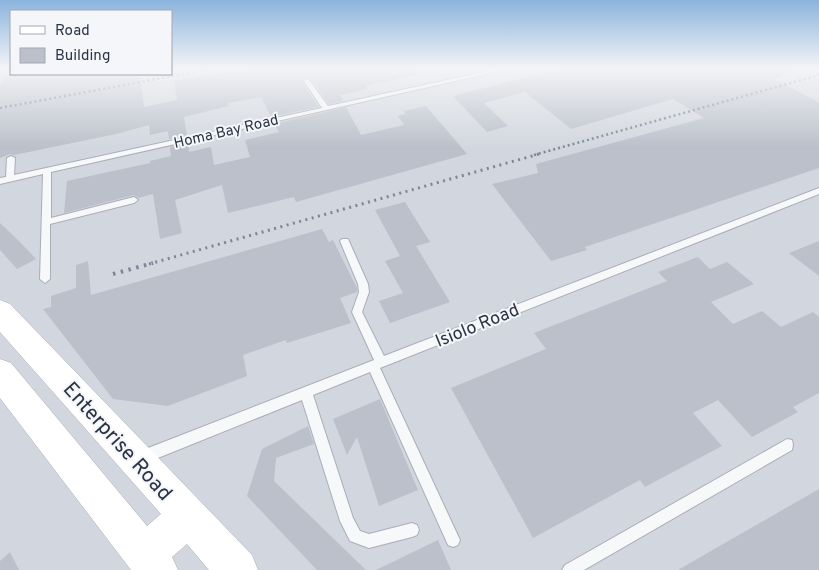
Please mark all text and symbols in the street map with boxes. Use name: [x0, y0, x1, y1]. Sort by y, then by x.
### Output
legend: [10, 10, 172, 75]
text: Road: [55, 22, 90, 41]
text: Building: [55, 47, 110, 66]
street label: Homa Bay Road: [172, 111, 281, 154]
street label: Isiolo Road: [432, 299, 523, 354]
street label: Enterprise Road: [56, 377, 177, 507]

